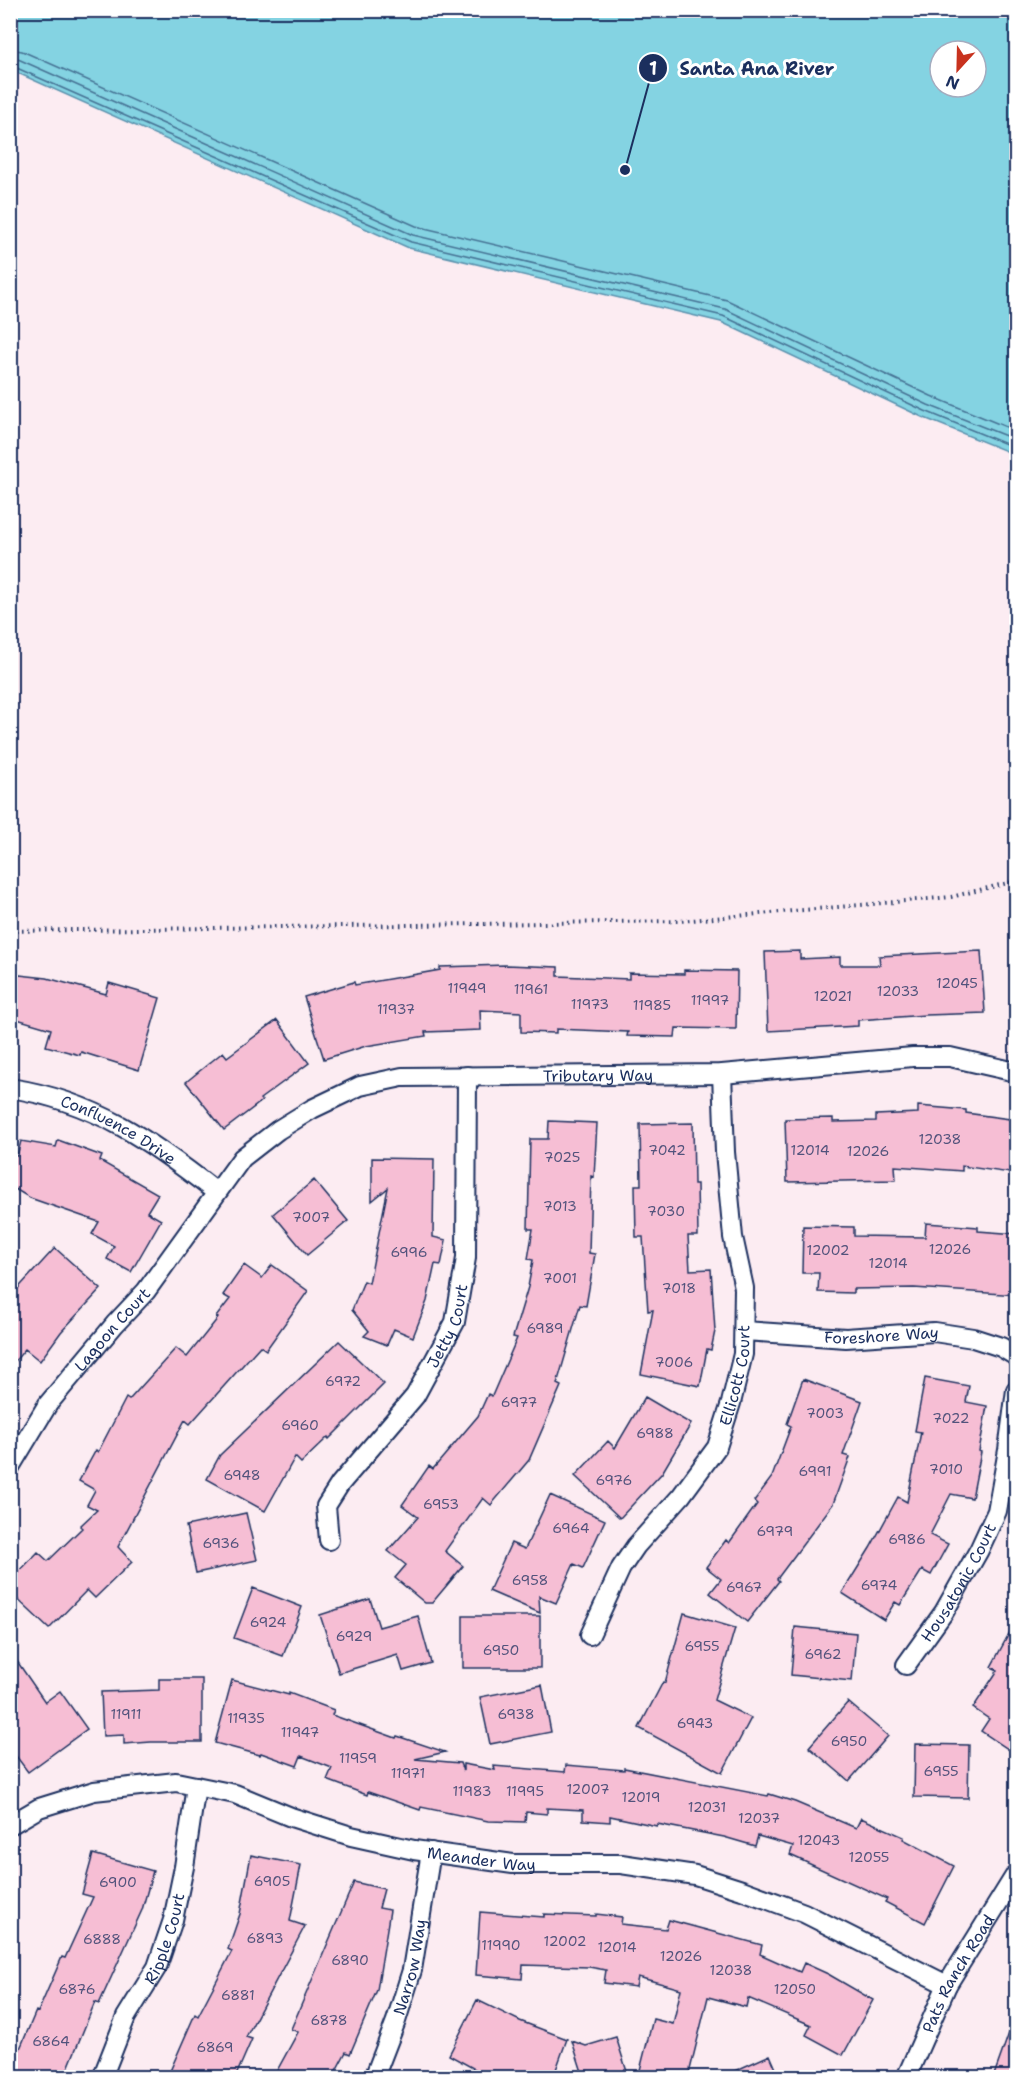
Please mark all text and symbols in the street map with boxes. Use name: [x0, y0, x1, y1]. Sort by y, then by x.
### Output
north arrow: [928, 39, 988, 99]
callout: Santa Ana River: [638, 50, 847, 86]
text: 1: [649, 57, 657, 81]
text: Santa Ana River: [680, 57, 835, 81]
text: N: [943, 70, 962, 95]
house number: 12045: [936, 974, 978, 992]
house number: 11949: [448, 979, 486, 997]
house number: 11961: [514, 980, 548, 998]
house number: 12033: [877, 982, 919, 1000]
house number: 12021: [814, 987, 852, 1005]
house number: 11997: [691, 991, 729, 1009]
house number: 11973: [571, 995, 609, 1013]
house number: 11985: [633, 996, 671, 1014]
house number: 11937: [377, 1000, 415, 1018]
street label: Tributary Way: [543, 1065, 653, 1087]
street label: Confluence Drive: [58, 1091, 180, 1169]
house number: 12038: [919, 1130, 961, 1148]
house number: 7042: [648, 1141, 686, 1159]
house number: 12014: [791, 1141, 830, 1159]
house number: 12026: [847, 1142, 889, 1160]
house number: 7025: [544, 1148, 580, 1166]
house number: 7013: [543, 1197, 577, 1215]
house number: 7030: [647, 1202, 685, 1220]
house number: 7007: [292, 1208, 330, 1226]
house number: 12026: [929, 1240, 971, 1258]
house number: 12002: [807, 1241, 849, 1259]
house number: 6996: [390, 1243, 428, 1261]
house number: 12014: [869, 1254, 908, 1272]
house number: 7001: [543, 1269, 577, 1287]
house number: 7018: [662, 1279, 696, 1297]
street label: Jetty Court: [422, 1282, 472, 1372]
street label: Lagoon Court: [70, 1283, 155, 1376]
house number: 6989: [526, 1319, 564, 1337]
street label: Foreshore Way: [824, 1321, 941, 1349]
street label: Ellicott Court: [715, 1325, 754, 1428]
house number: 7006: [655, 1353, 693, 1371]
house number: 6972: [325, 1372, 361, 1390]
house number: 6977: [501, 1393, 537, 1411]
house number: 7003: [806, 1404, 844, 1422]
house number: 7022: [932, 1409, 970, 1427]
house number: 6960: [281, 1416, 319, 1434]
house number: 6988: [636, 1424, 674, 1442]
house number: 7010: [929, 1460, 963, 1478]
house number: 6991: [798, 1462, 832, 1480]
house number: 6948: [223, 1466, 261, 1484]
house number: 6976: [596, 1471, 632, 1489]
house number: 6953: [423, 1495, 459, 1513]
house number: 6964: [552, 1519, 590, 1537]
street label: Housatonic Court: [916, 1520, 1001, 1646]
house number: 6979: [757, 1522, 793, 1540]
house number: 6986: [888, 1530, 926, 1548]
house number: 6936: [202, 1534, 240, 1552]
house number: 6958: [512, 1571, 548, 1589]
house number: 6974: [861, 1576, 898, 1594]
house number: 6967: [726, 1578, 762, 1596]
house number: 6924: [250, 1613, 286, 1631]
house number: 6929: [336, 1627, 372, 1645]
house number: 6955: [684, 1637, 720, 1655]
house number: 6950: [483, 1641, 519, 1659]
house number: 6962: [805, 1645, 841, 1663]
house number: 11911: [110, 1705, 142, 1723]
house number: 6938: [497, 1705, 535, 1723]
house number: 11935: [227, 1709, 265, 1727]
house number: 6943: [677, 1714, 713, 1732]
house number: 11947: [281, 1723, 319, 1741]
house number: 6950: [831, 1732, 867, 1750]
house number: 11959: [339, 1749, 377, 1767]
house number: 6955: [923, 1762, 959, 1780]
house number: 11971: [391, 1764, 425, 1782]
house number: 12007: [566, 1780, 610, 1798]
house number: 11983: [452, 1782, 492, 1800]
house number: 11995: [506, 1782, 544, 1800]
house number: 12019: [622, 1788, 660, 1806]
house number: 12031: [688, 1798, 726, 1816]
house number: 12037: [738, 1809, 780, 1827]
house number: 12043: [798, 1831, 840, 1849]
street label: Meander Way: [426, 1842, 536, 1875]
house number: 12055: [849, 1848, 889, 1866]
house number: 6905: [254, 1872, 290, 1890]
house number: 6900: [99, 1873, 137, 1891]
street label: Ripple Court: [139, 1891, 189, 1988]
street label: Pats Ranch Road: [917, 1910, 999, 2036]
street label: Narrow Way: [389, 1918, 431, 2018]
house number: 6893: [246, 1929, 284, 1947]
house number: 6888: [83, 1930, 121, 1948]
house number: 12002: [544, 1932, 586, 1950]
house number: 11990: [481, 1936, 521, 1954]
house number: 12014: [598, 1938, 637, 1956]
house number: 12026: [660, 1947, 702, 1965]
house number: 6890: [331, 1951, 369, 1969]
house number: 12038: [710, 1961, 752, 1979]
house number: 6876: [58, 1980, 96, 1998]
house number: 12050: [774, 1980, 816, 1998]
house number: 6881: [221, 1986, 255, 2004]
house number: 6878: [310, 2011, 348, 2029]
house number: 6864: [32, 2032, 70, 2050]
house number: 6869: [196, 2038, 234, 2056]

